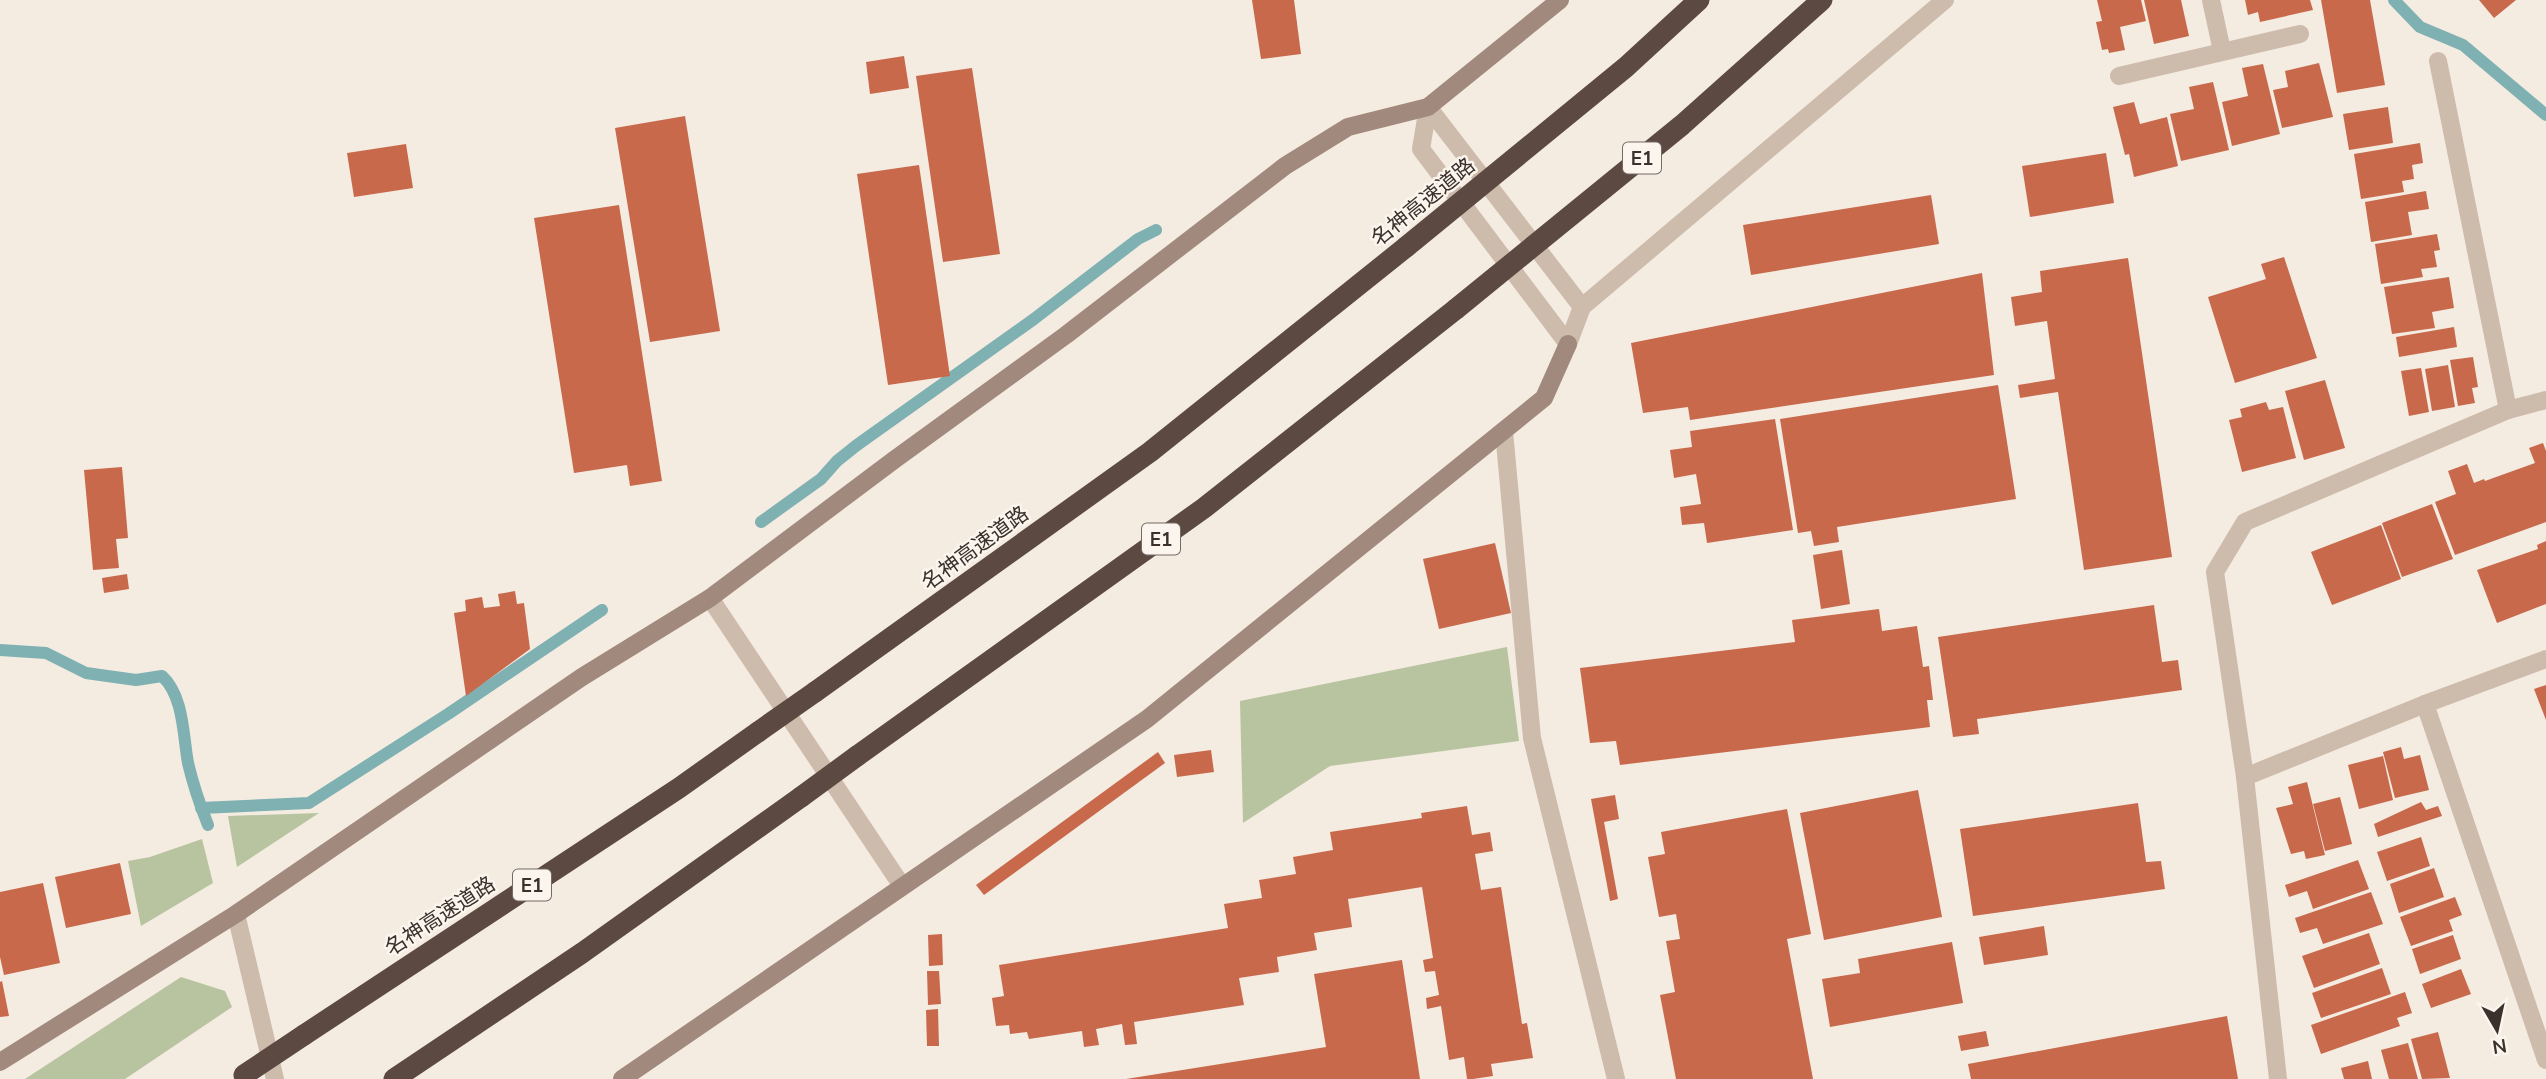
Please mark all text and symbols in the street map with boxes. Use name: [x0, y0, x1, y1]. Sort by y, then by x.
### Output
road number: E1: [1623, 142, 1661, 174]
street label: 名神高速道路: [1365, 151, 1481, 253]
street label: 名神高速道路: [916, 500, 1034, 596]
road number: E1: [1142, 524, 1180, 554]
street label: 名神高速道路: [380, 870, 500, 962]
road number: E1: [513, 870, 551, 900]
north arrow: [2462, 995, 2532, 1065]
text: N: [2490, 1032, 2509, 1060]

